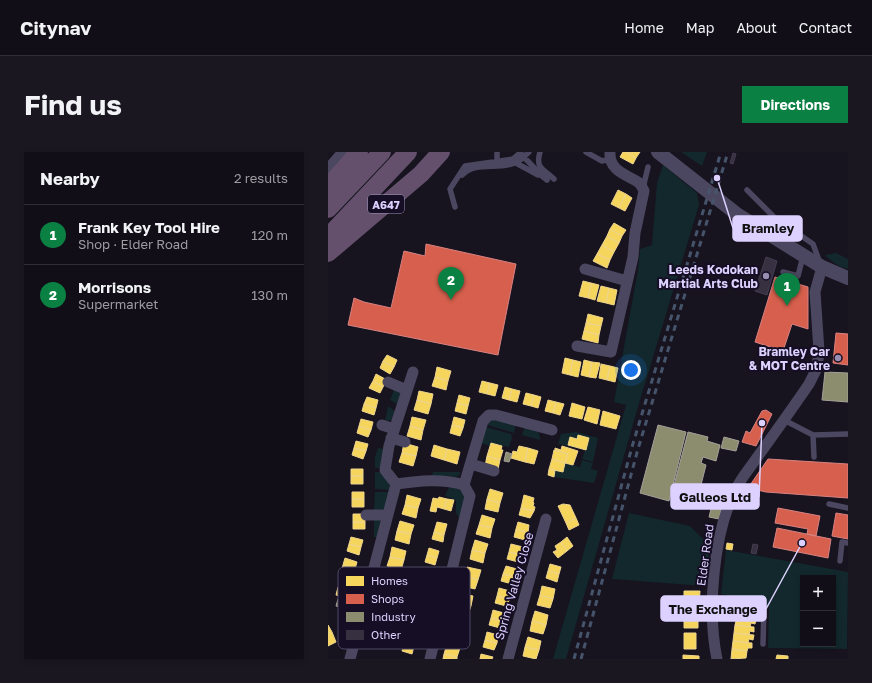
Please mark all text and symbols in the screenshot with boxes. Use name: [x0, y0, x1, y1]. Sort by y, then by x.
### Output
text: Citynav: [20, 16, 92, 39]
text: Home: [624, 19, 664, 36]
text: Map: [686, 19, 714, 36]
text: About: [736, 19, 777, 36]
text: Contact: [799, 19, 852, 36]
button: Directions: [742, 86, 848, 123]
text: Find us: [24, 88, 122, 121]
text: Nearby: [40, 168, 100, 189]
text: 2 results: [234, 170, 288, 186]
road number: A647: [368, 195, 404, 213]
callout: Bramley: [733, 216, 802, 241]
text: Frank Key Tool Hire: [78, 218, 220, 236]
text: Bramley: [742, 220, 794, 236]
text: 1: [50, 227, 56, 243]
text: 120 m: [251, 227, 288, 243]
text: Shop · Elder Road: [78, 236, 188, 252]
place label: Leeds Kodokan Martial Arts Club: [658, 262, 759, 291]
pin: 2: [438, 267, 464, 300]
marker: Leeds Kodokan Martial Arts Club: [761, 271, 771, 281]
pin: 1: [774, 273, 800, 306]
text: Morrisons: [78, 278, 151, 296]
text: 2: [49, 287, 57, 303]
text: 130 m: [251, 287, 288, 303]
text: Supermarket: [78, 296, 159, 312]
place label: Bramley Car & MOT Centre: [749, 344, 830, 373]
marker: Bramley Car & MOT Centre: [833, 353, 843, 363]
your location: [621, 360, 641, 380]
callout: Galleos Ltd: [671, 484, 759, 509]
text: Galleos Ltd: [679, 489, 751, 505]
street label: Elder Road: [693, 523, 717, 587]
street label: Spring Valley Close: [491, 530, 537, 642]
legend: [338, 567, 470, 649]
text: Homes: [371, 574, 408, 587]
map controls: [800, 575, 836, 647]
button: +: [800, 575, 836, 611]
text: Shops: [371, 592, 404, 605]
callout: The Exchange: [661, 596, 766, 621]
text: The Exchange: [668, 601, 758, 617]
text: Industry: [371, 610, 416, 623]
button: −: [800, 611, 836, 647]
text: Other: [371, 628, 402, 641]

